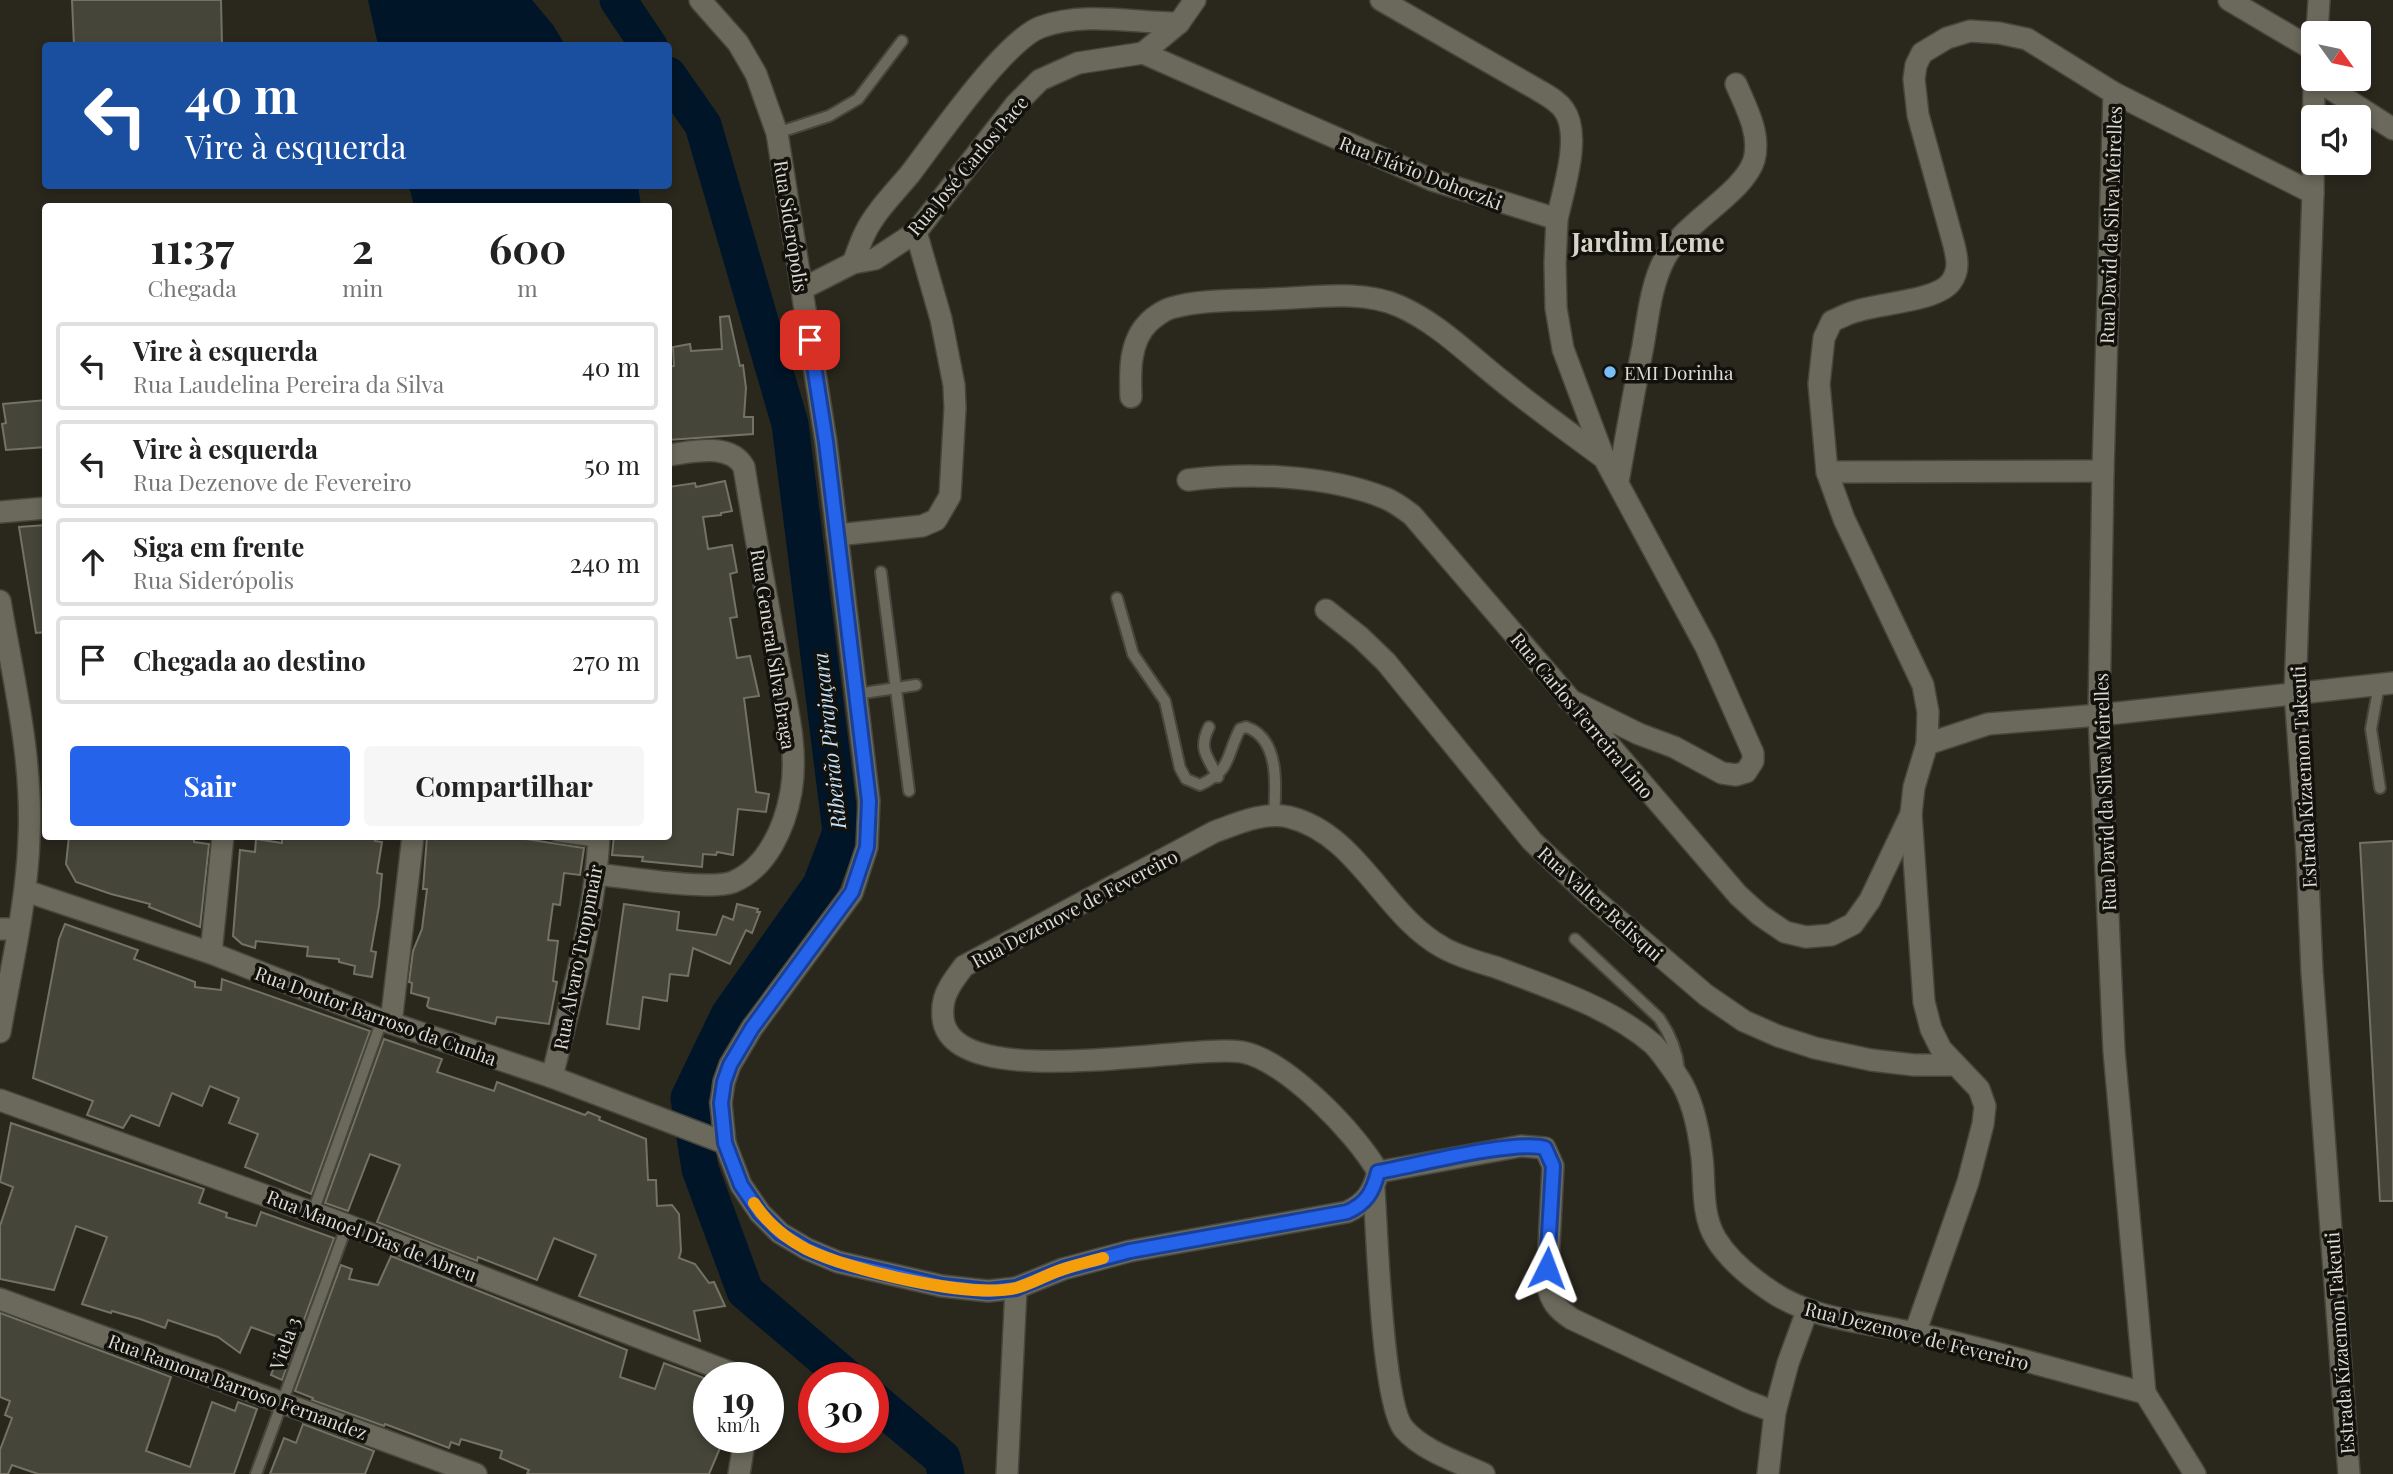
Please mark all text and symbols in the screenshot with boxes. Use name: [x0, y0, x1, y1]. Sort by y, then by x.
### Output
north arrow: [2301, 21, 2371, 91]
map controls: [2301, 21, 2371, 175]
text: 40 m: [185, 61, 298, 126]
icon: left: [70, 70, 161, 161]
street label: Rua José Carlos Pace: [901, 90, 1033, 240]
button: sound: [2301, 105, 2371, 175]
street label: Rua David da Silva Meirelles: [2093, 106, 2127, 344]
text: Vire à esquerda: [185, 124, 406, 167]
street label: Rua Flávio Dohoczki: [1336, 129, 1507, 215]
street label: Rua Siderópolis: [769, 158, 815, 294]
text: 11:37: [150, 219, 234, 275]
text: 2: [352, 219, 374, 275]
text: 600: [489, 219, 566, 275]
district label: Jardim Leme: [1571, 224, 1725, 259]
text: Chegada: [148, 272, 237, 303]
text: min: [342, 272, 383, 303]
text: m: [517, 272, 538, 303]
pin: [780, 310, 840, 370]
icon: arrive: [791, 321, 829, 359]
text: Vire à esquerda: [133, 333, 318, 368]
icon: left: [74, 347, 112, 385]
text: 40 m: [582, 349, 640, 384]
place label: EMI Dorinha: [1624, 359, 1734, 385]
marker: EMI Dorinha: [1602, 364, 1618, 380]
text: Rua Laudelina Pereira da Silva: [133, 368, 444, 399]
text: Vire à esquerda: [133, 431, 318, 466]
icon: left: [74, 445, 112, 483]
text: 50 m: [584, 447, 640, 482]
text: Rua Dezenove de Fevereiro: [133, 466, 412, 497]
text: Siga em frente: [133, 529, 304, 564]
icon: ahead: [74, 543, 112, 581]
text: 240 m: [570, 545, 640, 580]
street label: Rua General Silva Braga: [745, 547, 803, 752]
text: Rua Siderópolis: [133, 564, 294, 595]
street label: Rua Carlos Ferreira Lino: [1506, 626, 1660, 804]
icon: arrive: [74, 641, 112, 679]
text: Chegada ao destino: [133, 643, 366, 678]
text: 270 m: [572, 643, 640, 678]
water label: Ribeirão Pirajuçara: [805, 651, 851, 832]
street label: Estrada Kizaemon Takeuti: [2284, 665, 2322, 889]
street label: Rua David da Silva Meirelles: [2087, 673, 2121, 911]
button: Sair: [70, 746, 350, 826]
button: Compartilhar: [364, 746, 644, 826]
street label: Rua Valter Belisqui: [1533, 840, 1669, 966]
street label: Rua Dezenove de Fevereiro: [966, 842, 1182, 974]
street label: Rua Alvaro Troppmair: [546, 862, 608, 1052]
street label: Rua Doutor Barroso da Cunha: [252, 959, 501, 1071]
street label: Rua Manoel Dias de Abreu: [263, 1183, 481, 1287]
position arrow: [1510, 1231, 1584, 1305]
street label: Estrada Kizaemon Takeuti: [2318, 1231, 2360, 1455]
street label: Rua Dezenove de Fevereiro: [1802, 1295, 2032, 1375]
street label: Viela 3: [262, 1313, 306, 1374]
street label: Rua Ramona Barroso Fernandez: [105, 1327, 371, 1445]
speed limit sign: 30: [798, 1362, 889, 1453]
text: 19: [722, 1375, 755, 1422]
text: km/h: [717, 1413, 760, 1437]

